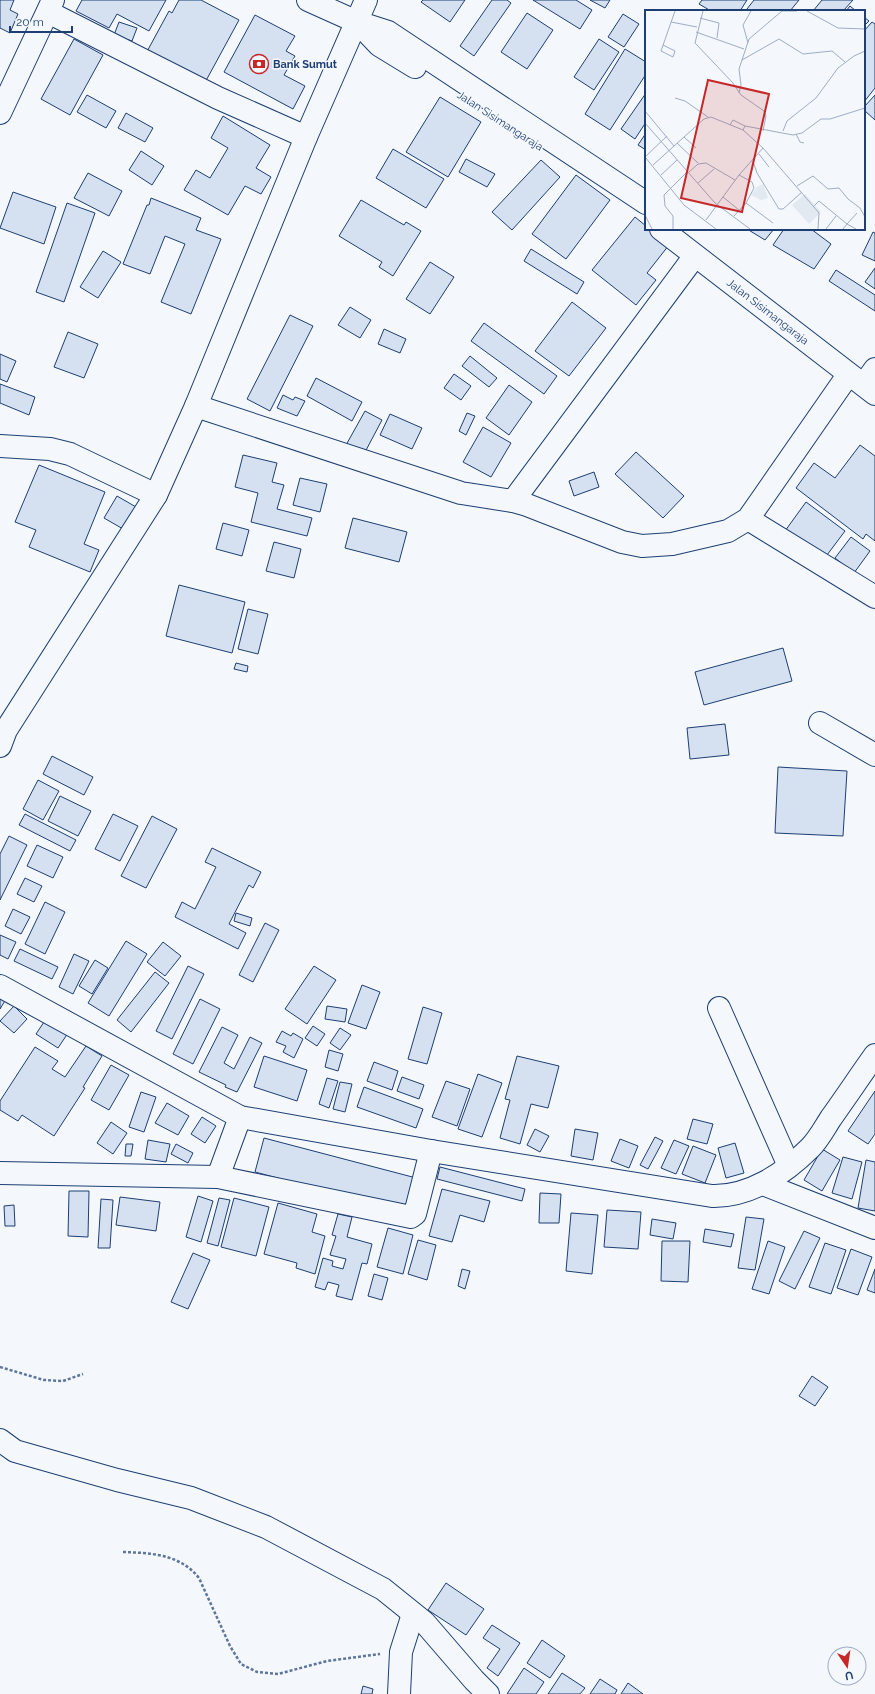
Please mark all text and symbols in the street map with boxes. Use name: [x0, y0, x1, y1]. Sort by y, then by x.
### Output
scale bar: [10, 8, 72, 34]
inset map: [645, 10, 865, 230]
text: 20 m: [16, 15, 44, 29]
bank icon: Bank Sumut: [248, 53, 270, 75]
place label: Bank Sumut: [273, 58, 338, 71]
street label: Jalan Sisimangaraja: [455, 88, 545, 154]
street label: Jalan Sisimangaraja: [724, 276, 811, 347]
north arrow: [827, 1646, 867, 1686]
text: U: [844, 1668, 855, 1683]

